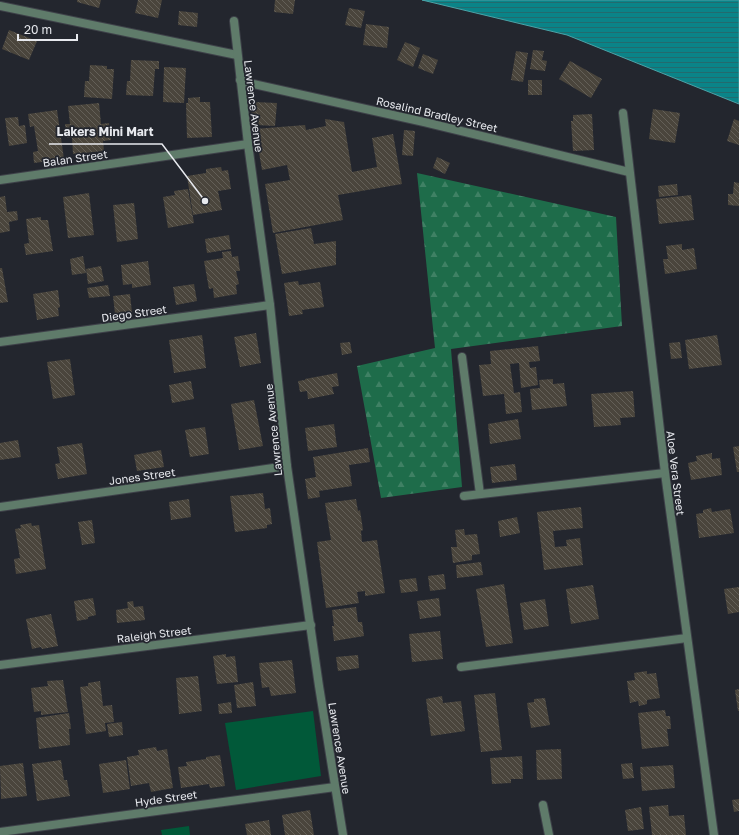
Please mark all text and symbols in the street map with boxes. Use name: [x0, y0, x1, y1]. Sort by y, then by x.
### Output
scale bar: [18, 16, 77, 42]
text: 20 m: [24, 22, 52, 37]
street label: Lawrence Avenue: [242, 59, 266, 153]
street label: Rosalind Bradley Street: [375, 94, 499, 134]
callout: Lakers Mini Mart: [49, 120, 162, 144]
text: Lakers Mini Mart: [57, 124, 154, 139]
street label: Balan Street: [42, 147, 108, 169]
street label: Diego Street: [101, 302, 167, 324]
street label: Lawrence Avenue: [262, 383, 284, 477]
street label: Aloe Vera Street: [664, 430, 688, 516]
street label: Jones Street: [108, 465, 176, 487]
street label: Raleigh Street: [116, 623, 192, 645]
street label: Lawrence Avenue: [326, 701, 354, 795]
street label: Hyde Street: [134, 787, 198, 809]

